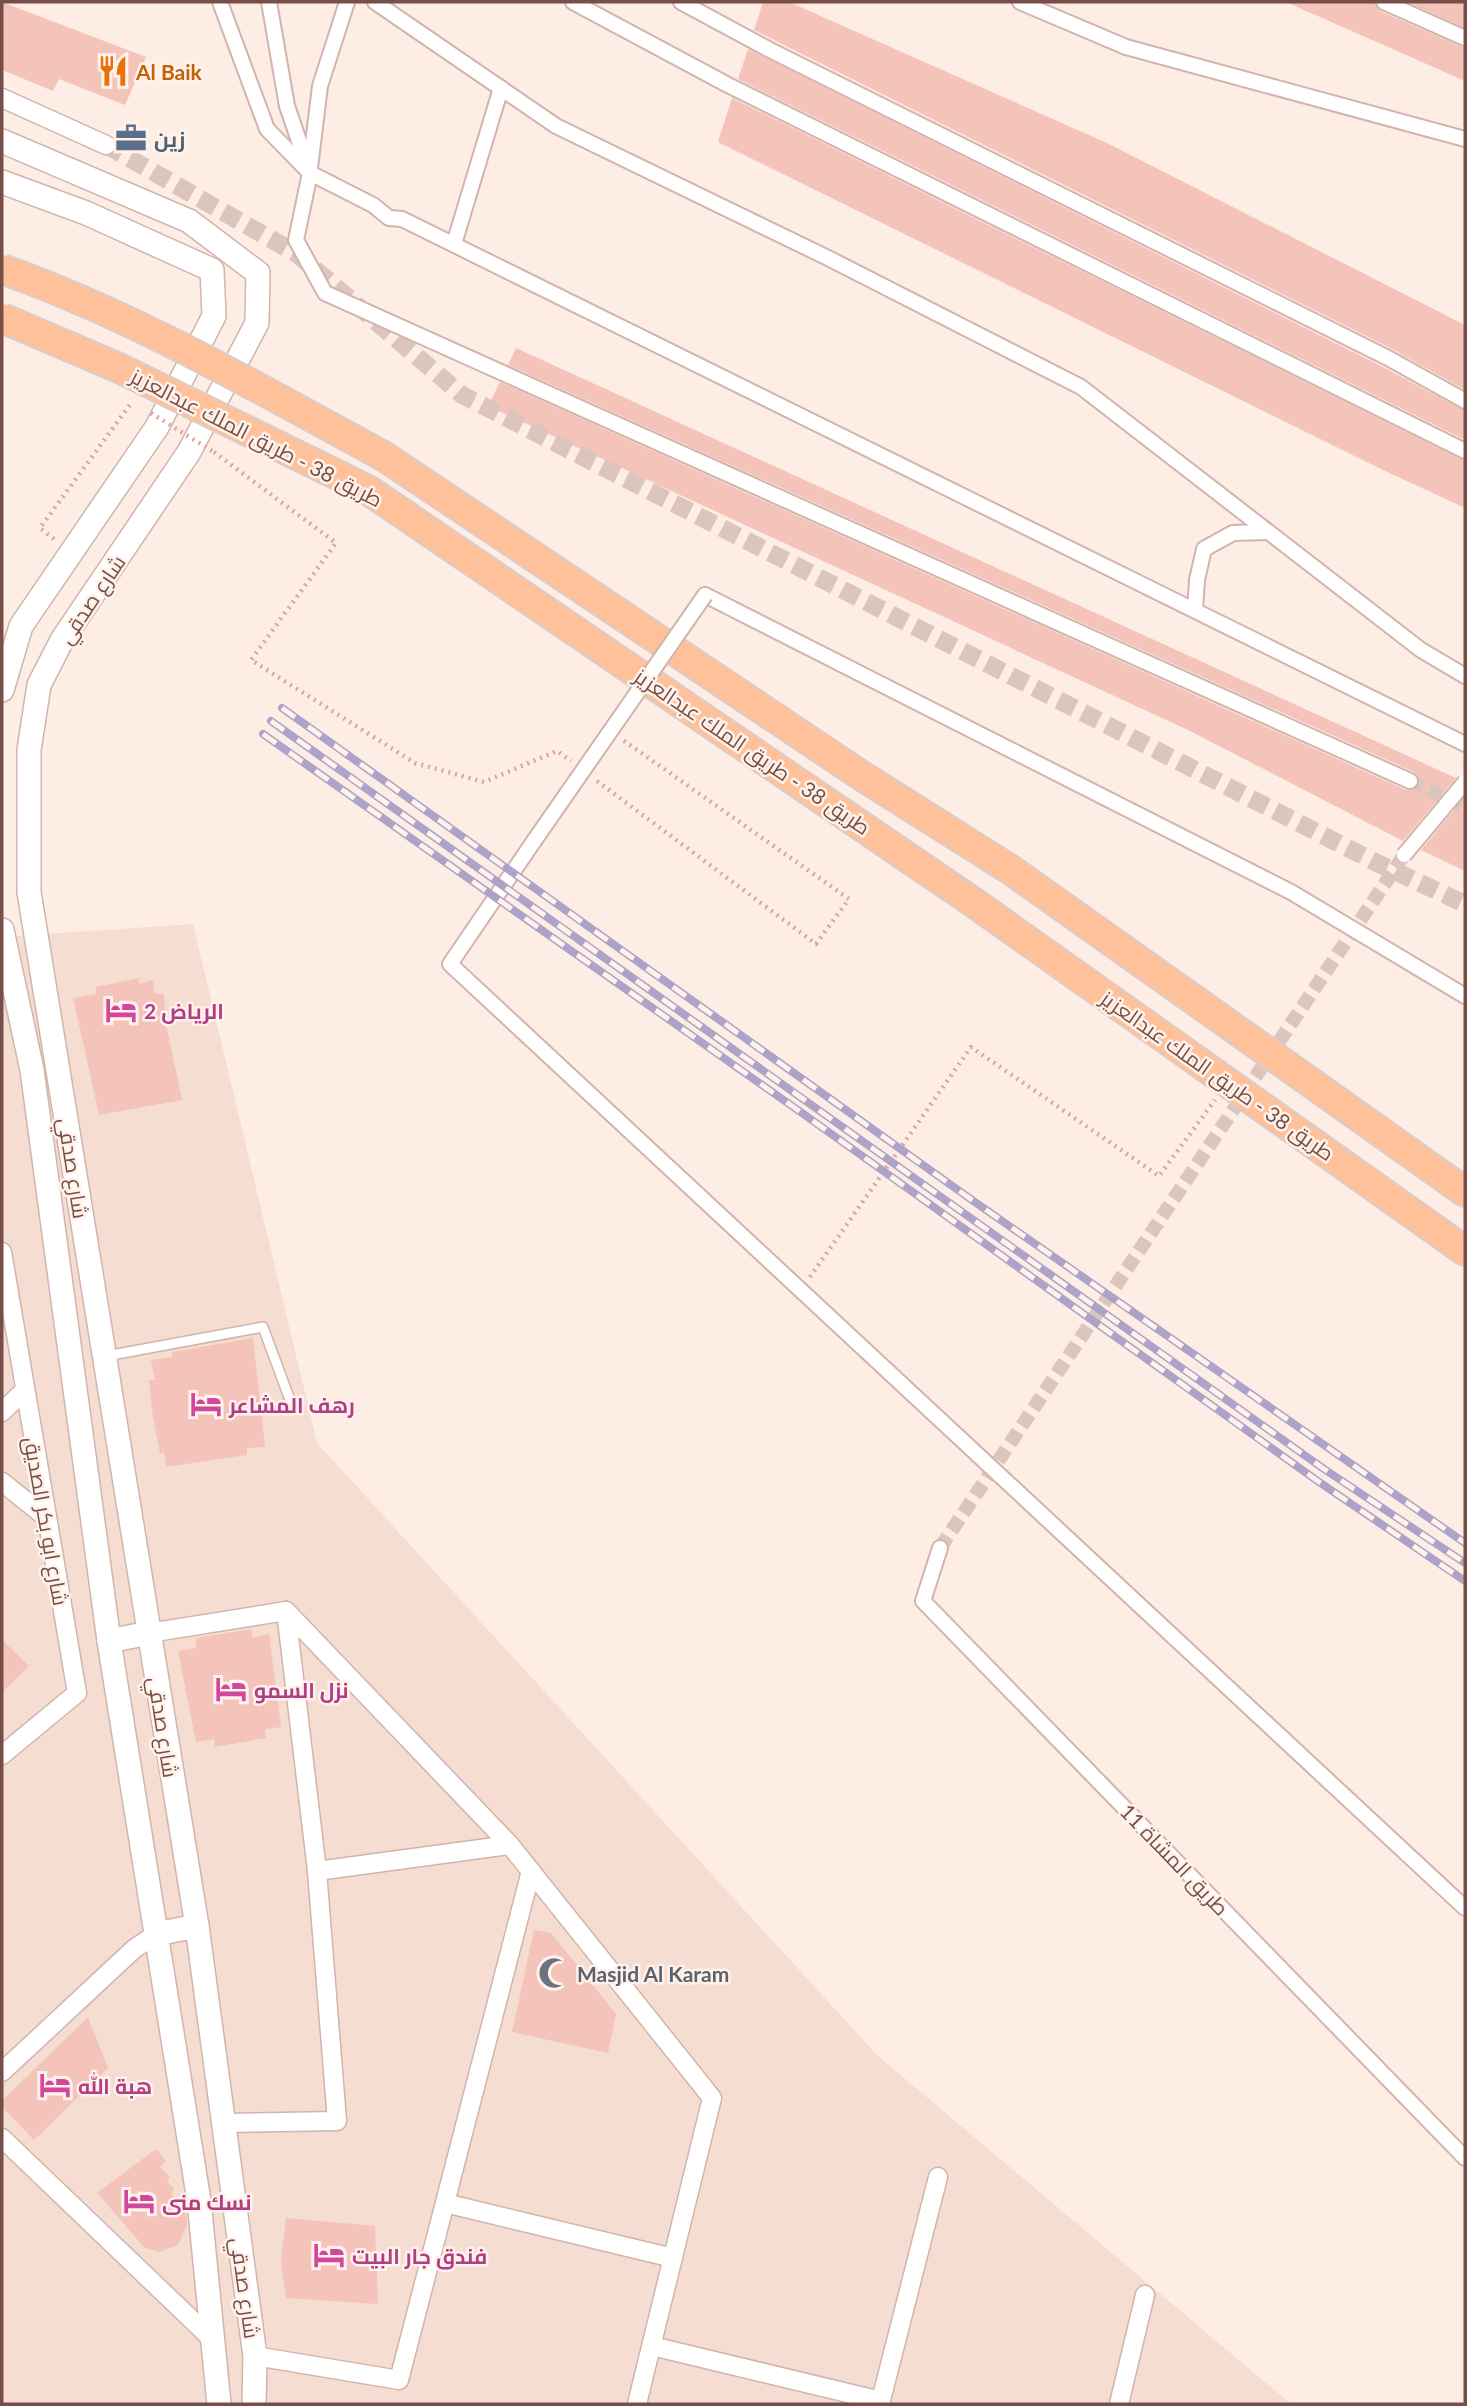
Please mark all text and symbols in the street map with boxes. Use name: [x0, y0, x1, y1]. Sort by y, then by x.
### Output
restaurant icon: Al Baik: [96, 54, 130, 88]
place label: Al Baik: [135, 59, 203, 84]
office icon: زين: [114, 121, 148, 155]
place label: زين: [154, 126, 185, 152]
street label: طريق 38 - طريق الملك عبدالعزيز: [125, 362, 387, 513]
street label: شارع صدقي: [52, 550, 134, 651]
street label: طريق 38 - طريق الملك عبدالعزيز: [629, 662, 876, 841]
street label: طريق 38 - طريق الملك عبدالعزيز: [1095, 984, 1339, 1167]
hotel icon: الرياض 2: [104, 993, 138, 1027]
place label: الرياض 2: [144, 998, 224, 1024]
street label: شارع صدقي: [49, 1116, 94, 1221]
hotel icon: رهف المشاعر: [189, 1387, 223, 1421]
place label: رهف المشاعر: [228, 1392, 355, 1418]
street label: شارع ابو بكر الصديق: [17, 1435, 74, 1608]
hotel icon: نزل السمو: [214, 1672, 248, 1706]
street label: شارع صدقي: [139, 1675, 184, 1780]
place label: نزل السمو: [254, 1677, 349, 1704]
street label: طريق المشاة 11: [1114, 1798, 1234, 1921]
mosque icon: Masjid Al Karam: [537, 1956, 571, 1990]
place label: Masjid Al Karam: [577, 1961, 729, 1986]
hotel icon: هبة الله: [38, 2068, 72, 2102]
place label: هبة الله: [78, 2072, 152, 2099]
hotel icon: نسك منى: [122, 2184, 156, 2218]
place label: نسك منى: [162, 2189, 251, 2215]
street label: شارع صدقي: [222, 2236, 265, 2341]
hotel icon: فندق جار البيت: [312, 2238, 346, 2272]
place label: فندق جار البيت: [352, 2243, 487, 2270]

